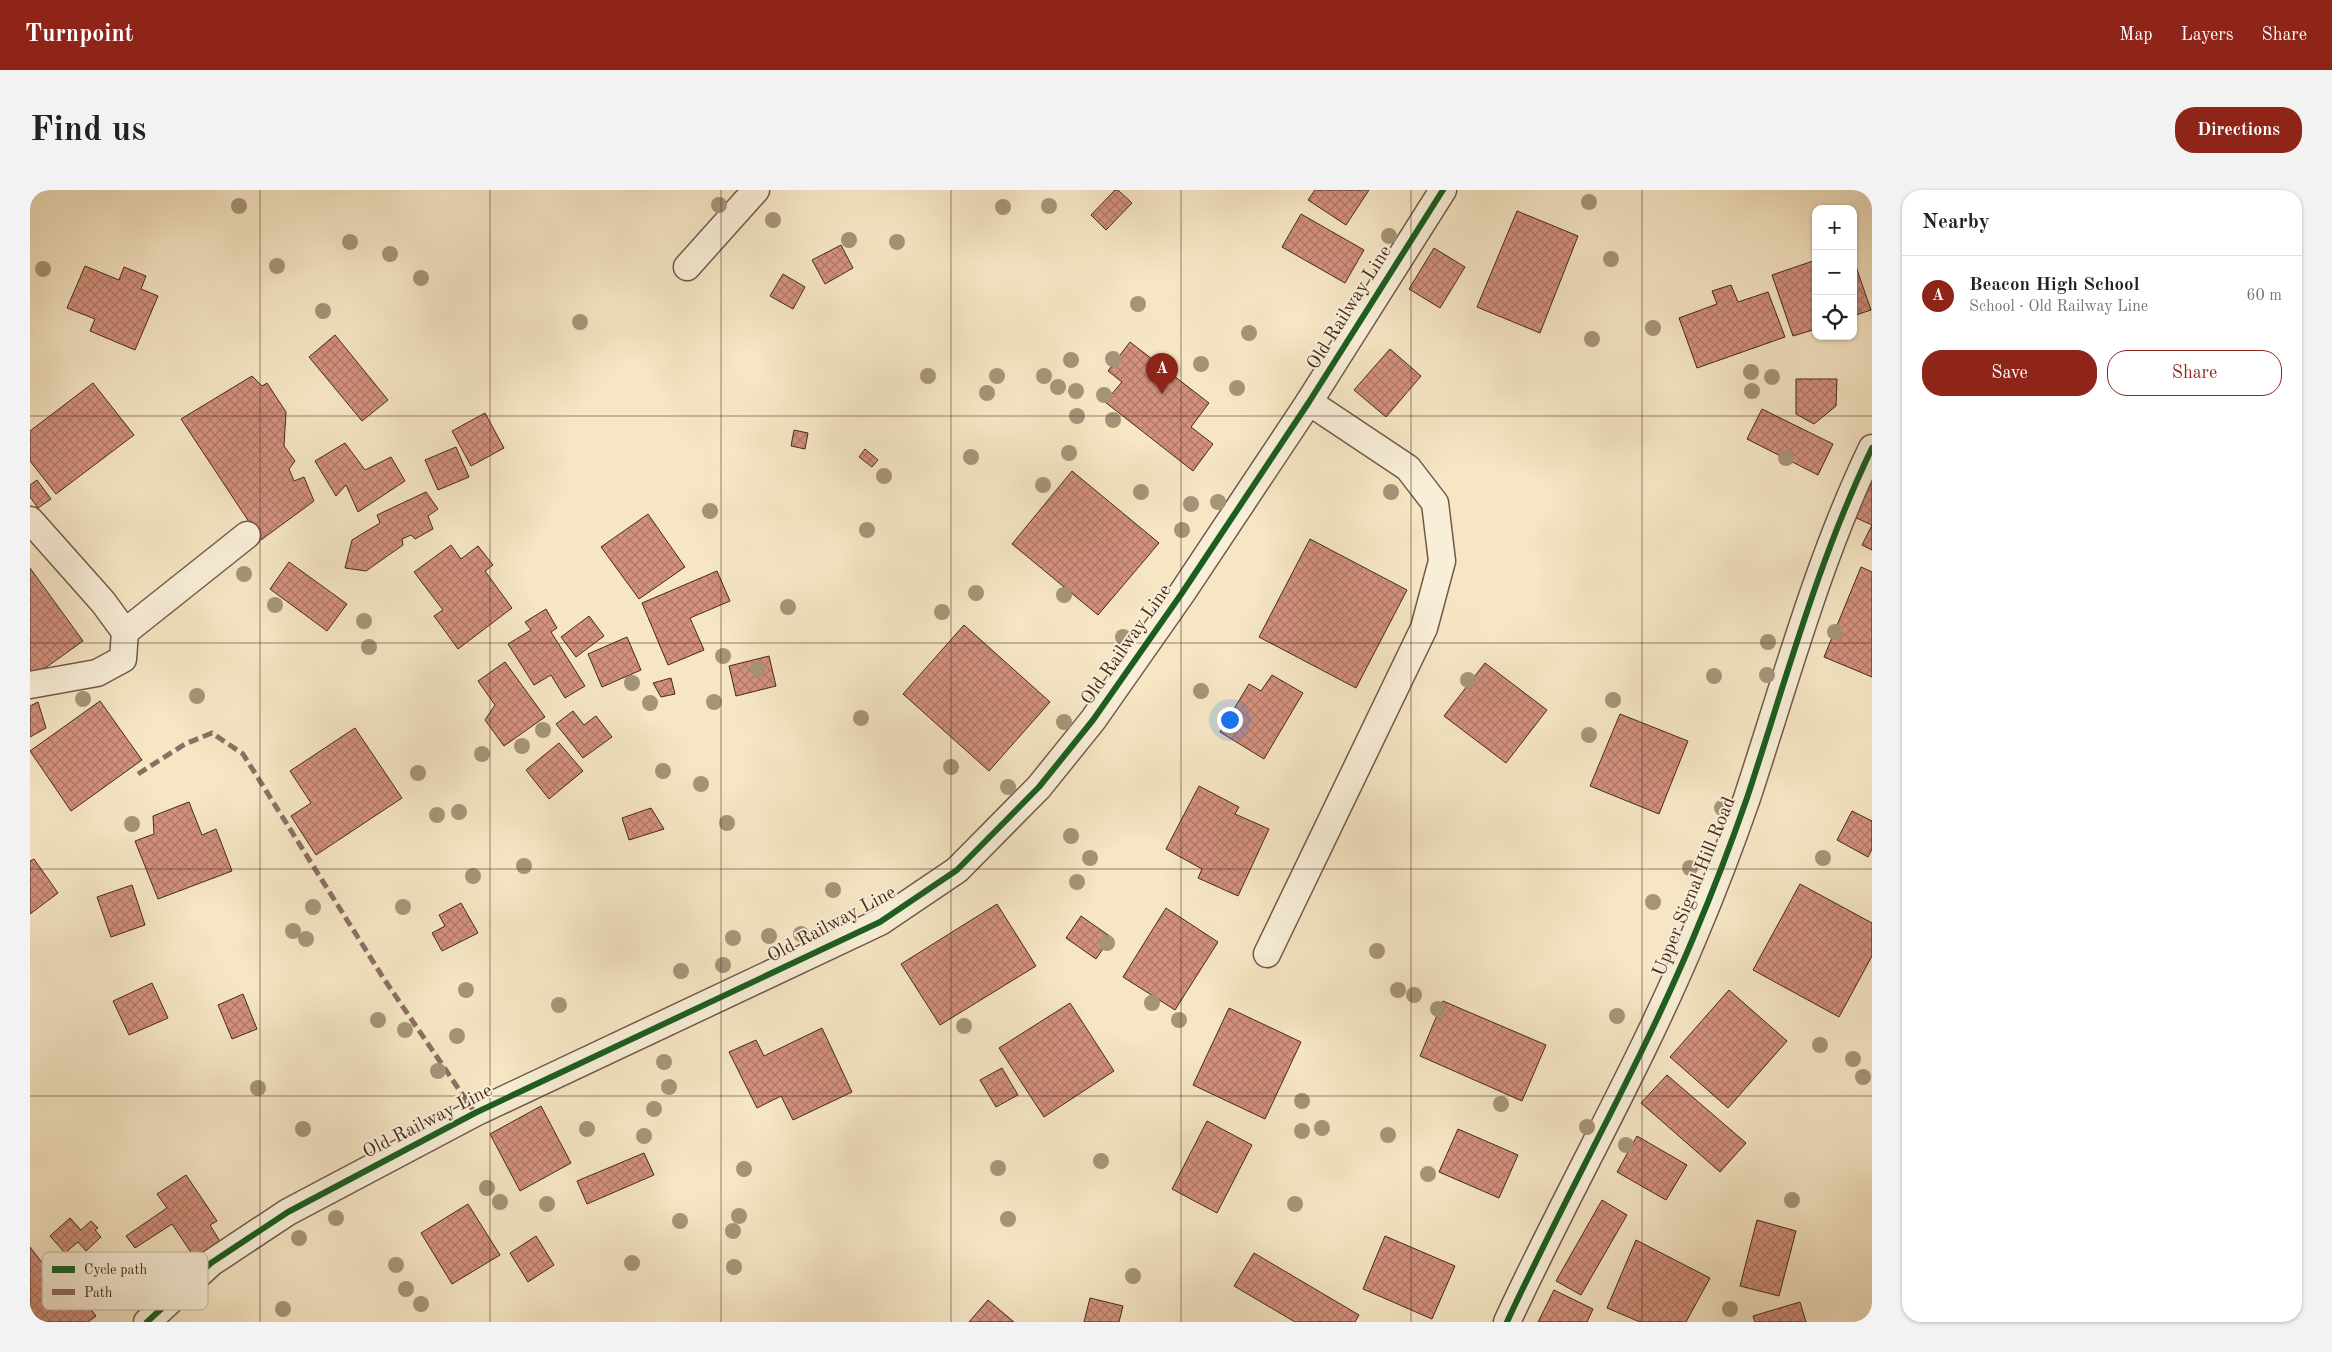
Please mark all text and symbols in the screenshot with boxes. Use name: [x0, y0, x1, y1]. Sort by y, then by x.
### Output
text: Turnpoint: [25, 23, 133, 47]
text: Map: [2119, 26, 2153, 44]
text: Layers: [2181, 26, 2233, 44]
text: Share: [2261, 26, 2307, 44]
button: Directions: [2175, 107, 2302, 153]
text: Find us: [30, 113, 146, 148]
map controls: [1812, 205, 1857, 340]
button: +: [1812, 205, 1857, 250]
text: Nearby: [1922, 212, 1990, 233]
street label: Old Railway Line: [1304, 243, 1396, 373]
button: −: [1812, 250, 1857, 295]
text: Beacon High School: [1969, 276, 2140, 295]
text: A: [1932, 288, 1944, 304]
text: 60 m: [2246, 288, 2282, 304]
button: locate: [1812, 295, 1857, 340]
text: School · Old Railway Line: [1969, 299, 2148, 315]
button: Save: [1922, 350, 2097, 396]
button: Share: [2107, 350, 2282, 396]
pin: A: [1146, 353, 1178, 394]
street label: Old Railway Line: [1078, 581, 1176, 709]
your location: [1217, 707, 1243, 733]
street label: Upper Signal Hill Road: [1650, 795, 1740, 979]
street label: Old Railway Line: [765, 883, 899, 967]
street label: Old Railway Line: [360, 1081, 496, 1163]
legend: [42, 1252, 208, 1310]
text: Cycle path: [84, 1263, 147, 1277]
text: Path: [84, 1286, 113, 1300]

